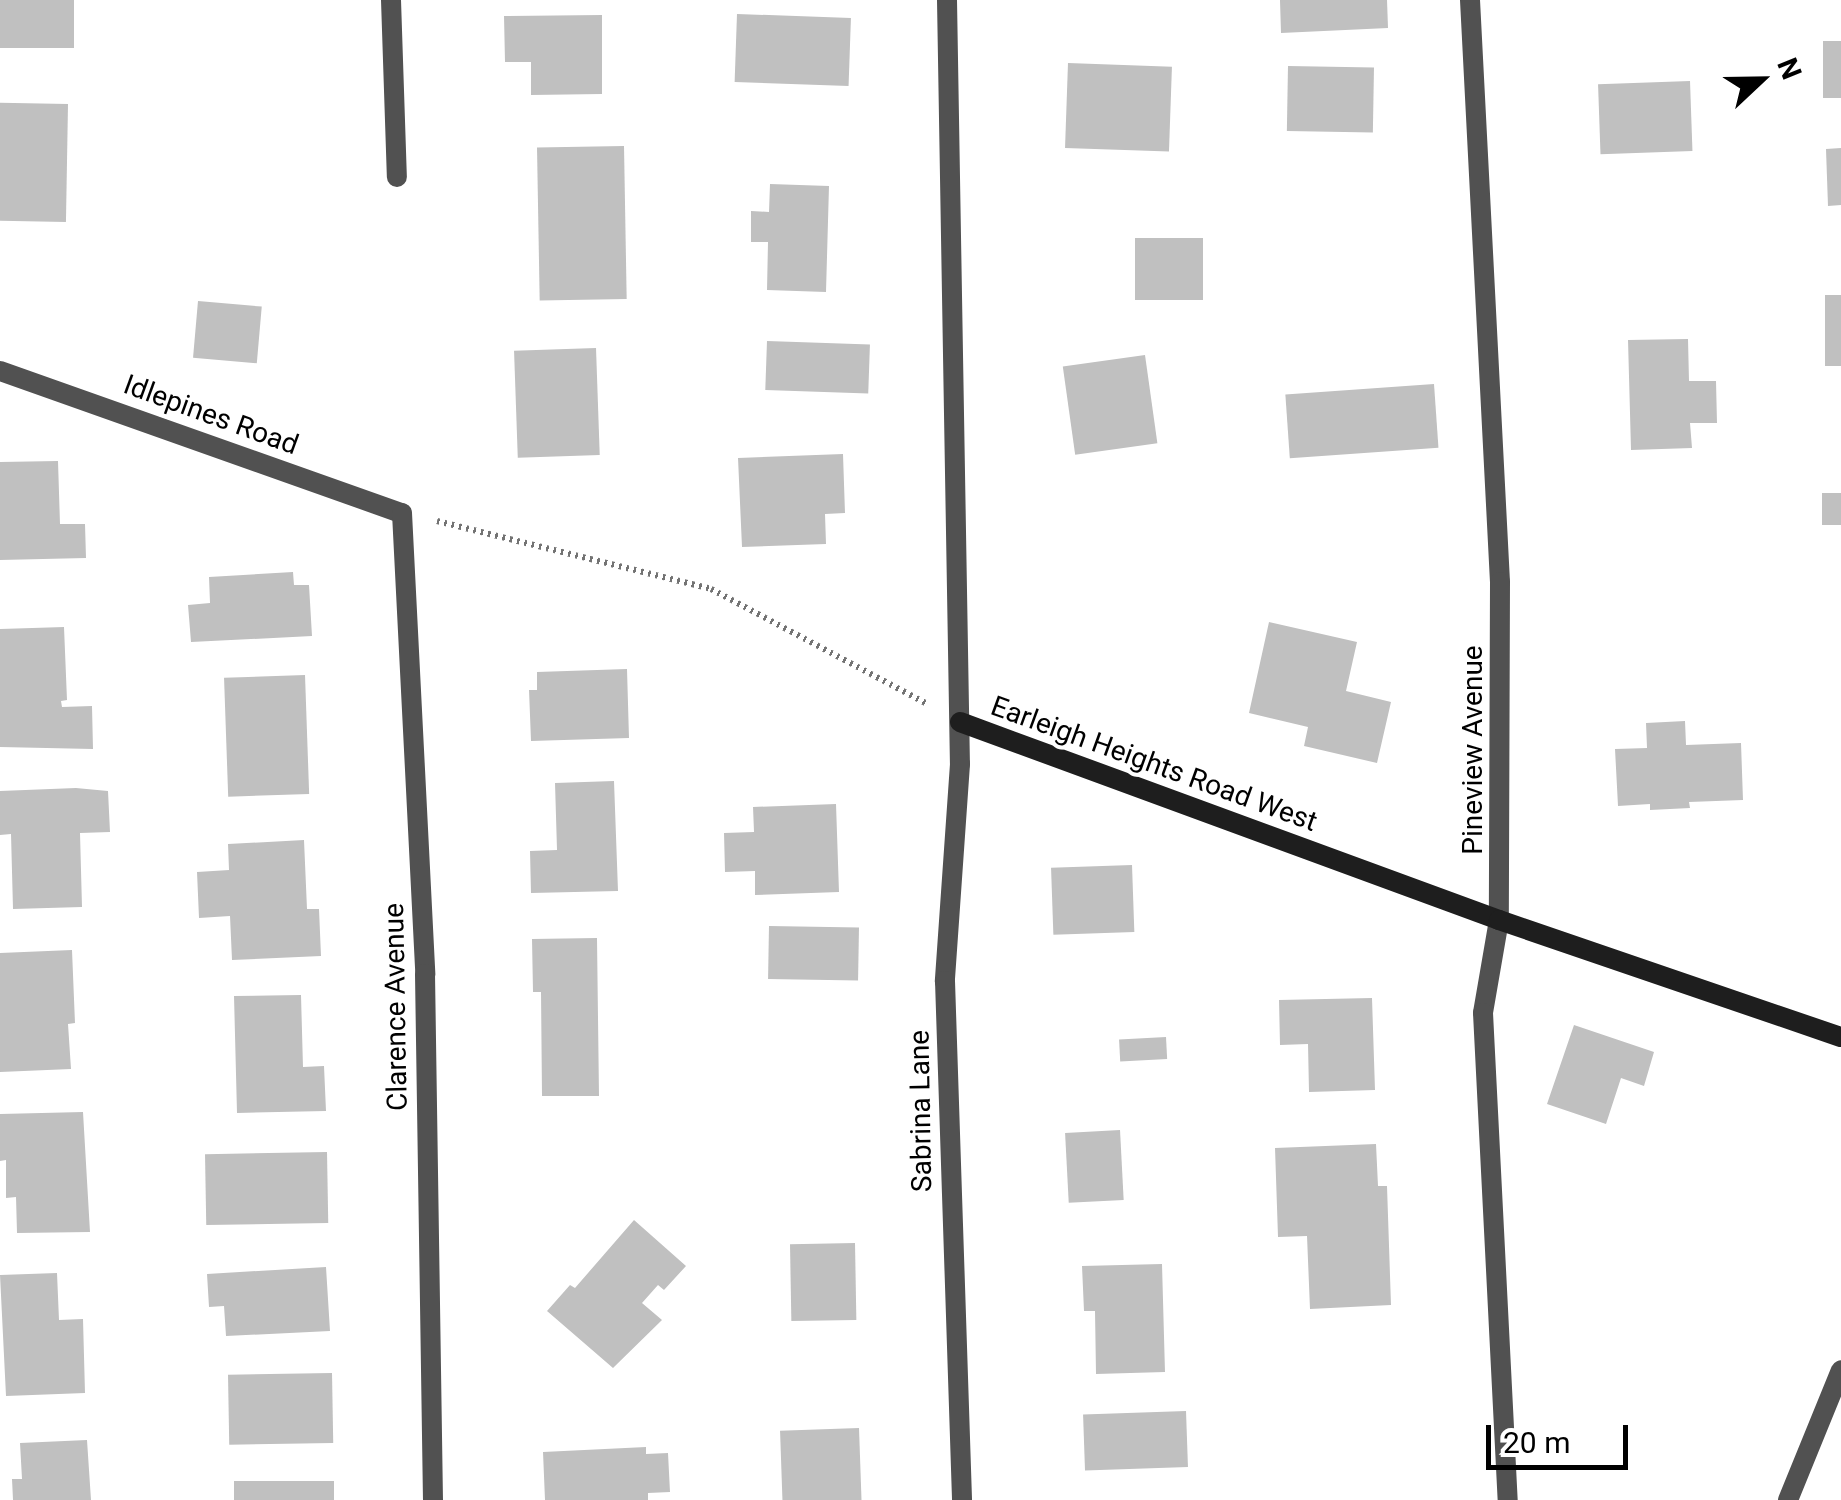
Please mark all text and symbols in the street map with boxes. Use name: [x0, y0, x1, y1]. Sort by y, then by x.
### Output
north arrow: [1711, 30, 1811, 130]
text: N: [1770, 53, 1808, 84]
street label: Idlepines Road: [119, 368, 303, 462]
street label: Pineview Avenue: [1456, 645, 1490, 855]
street label: Earleigh Heights Road West: [986, 689, 1322, 839]
street label: Clarence Avenue: [377, 903, 415, 1111]
street label: Sabrina Lane: [903, 1030, 939, 1192]
scale bar: [1491, 1405, 1634, 1467]
text: 20 m: [1503, 1425, 1570, 1460]

